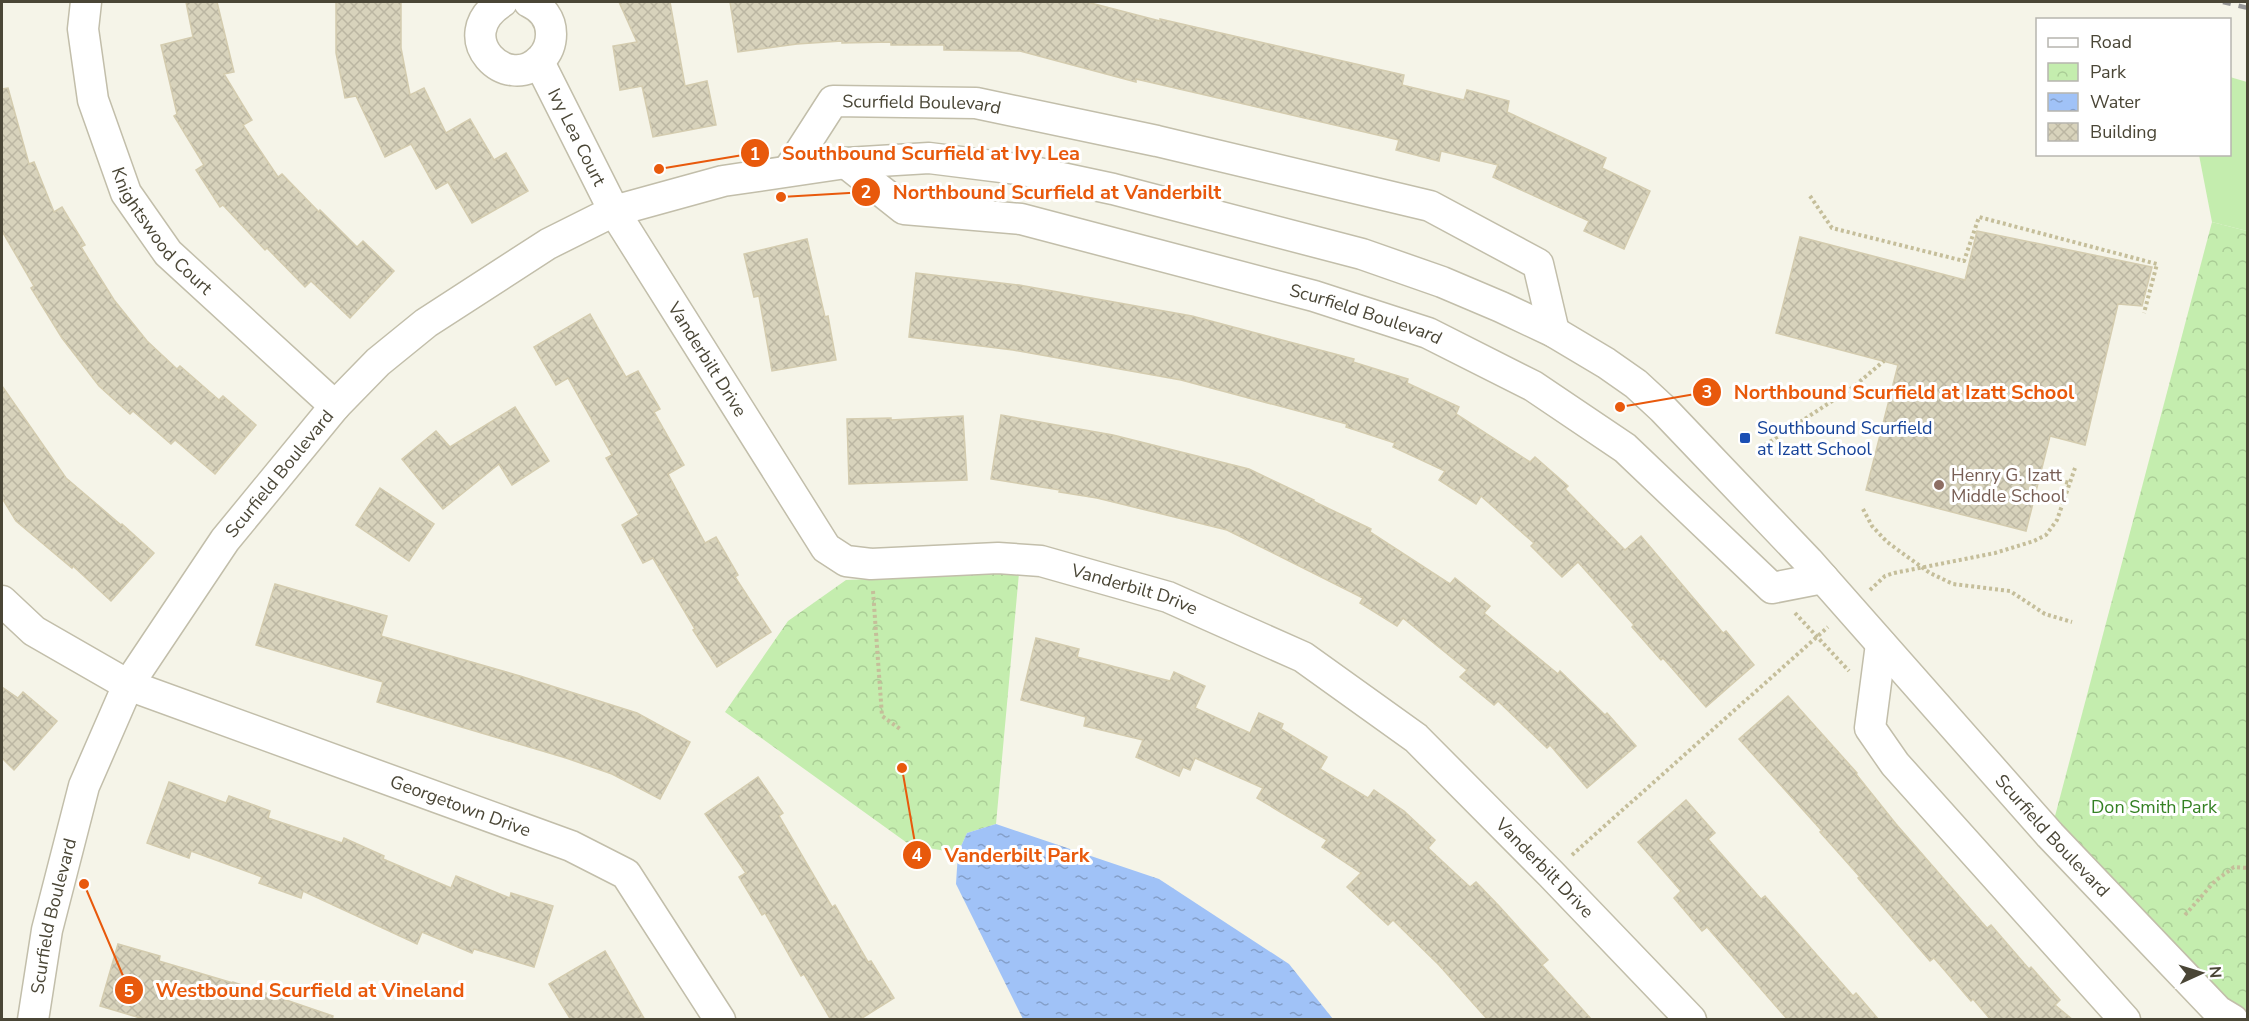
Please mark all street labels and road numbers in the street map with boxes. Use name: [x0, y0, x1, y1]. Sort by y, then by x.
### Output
street label: Ivy Lea Court: [542, 84, 612, 191]
street label: Scurfield Boulevard: [842, 89, 1003, 120]
street label: Knightswood Court: [106, 164, 218, 300]
street label: Scurfield Boulevard: [1287, 278, 1446, 350]
street label: Vanderbilt Drive: [662, 297, 752, 421]
street label: Scurfield Boulevard: [220, 405, 339, 543]
street label: Vanderbilt Drive: [1068, 558, 1202, 621]
street label: Georgetown Drive: [387, 769, 534, 842]
street label: Scurfield Boulevard: [1990, 769, 2115, 902]
street label: Vanderbilt Drive: [1489, 812, 1599, 923]
street label: Scurfield Boulevard: [25, 836, 82, 996]

